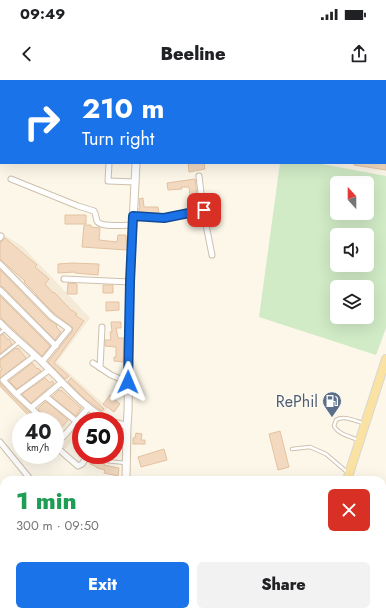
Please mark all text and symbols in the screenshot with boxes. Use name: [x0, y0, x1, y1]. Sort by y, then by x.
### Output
text: 09:49: [20, 3, 65, 25]
text: Beeline: [160, 41, 226, 67]
icon: back: [16, 43, 38, 65]
icon: share: [348, 43, 370, 65]
text: 210 m: [82, 88, 165, 129]
icon: right: [16, 96, 68, 148]
text: Turn right: [82, 126, 154, 152]
north arrow: [330, 176, 374, 220]
map controls: [330, 176, 374, 324]
pin: [187, 193, 221, 227]
icon: arrive: [193, 199, 215, 221]
button: sound: [330, 228, 374, 272]
button: layers: [330, 280, 374, 324]
position arrow: [107, 361, 149, 403]
place label: RePhil: [276, 390, 318, 413]
fuel station icon: RePhil: [321, 390, 343, 418]
speed limit sign: 50: [72, 412, 124, 464]
text: 40: [24, 418, 52, 447]
text: km/h: [27, 440, 49, 455]
text: 1 min: [16, 483, 77, 518]
button: close: [328, 489, 370, 531]
text: 300 m · 09:50: [16, 516, 99, 535]
button: Exit: [16, 562, 189, 608]
button: Share: [197, 562, 370, 608]

